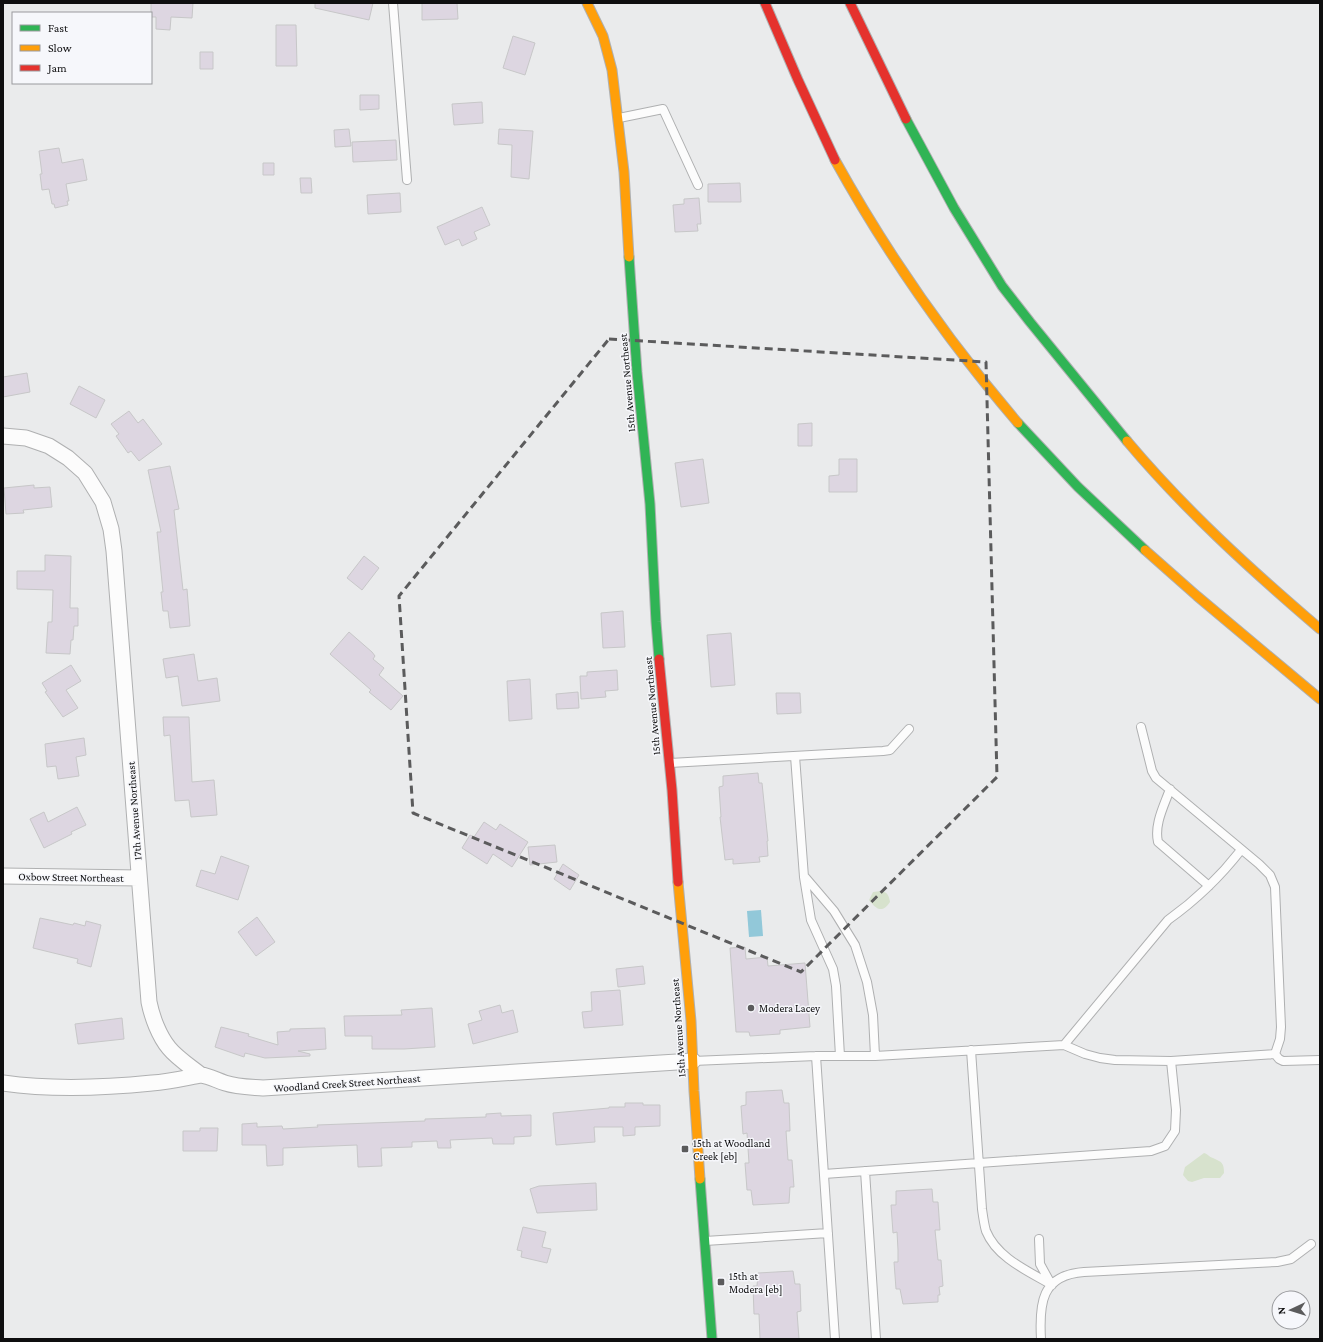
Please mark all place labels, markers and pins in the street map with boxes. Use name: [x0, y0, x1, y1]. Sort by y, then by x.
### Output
place label: Modera Lacey: [759, 1002, 821, 1015]
marker: Modera Lacey: [746, 1003, 756, 1013]
place label: 15th at Woodland Creek [eb]: [693, 1137, 770, 1163]
marker: 15th at Woodland Creek [eb]: [680, 1144, 690, 1154]
place label: 15th at Modera [eb]: [729, 1270, 782, 1296]
marker: 15th at Modera [eb]: [716, 1277, 726, 1287]

